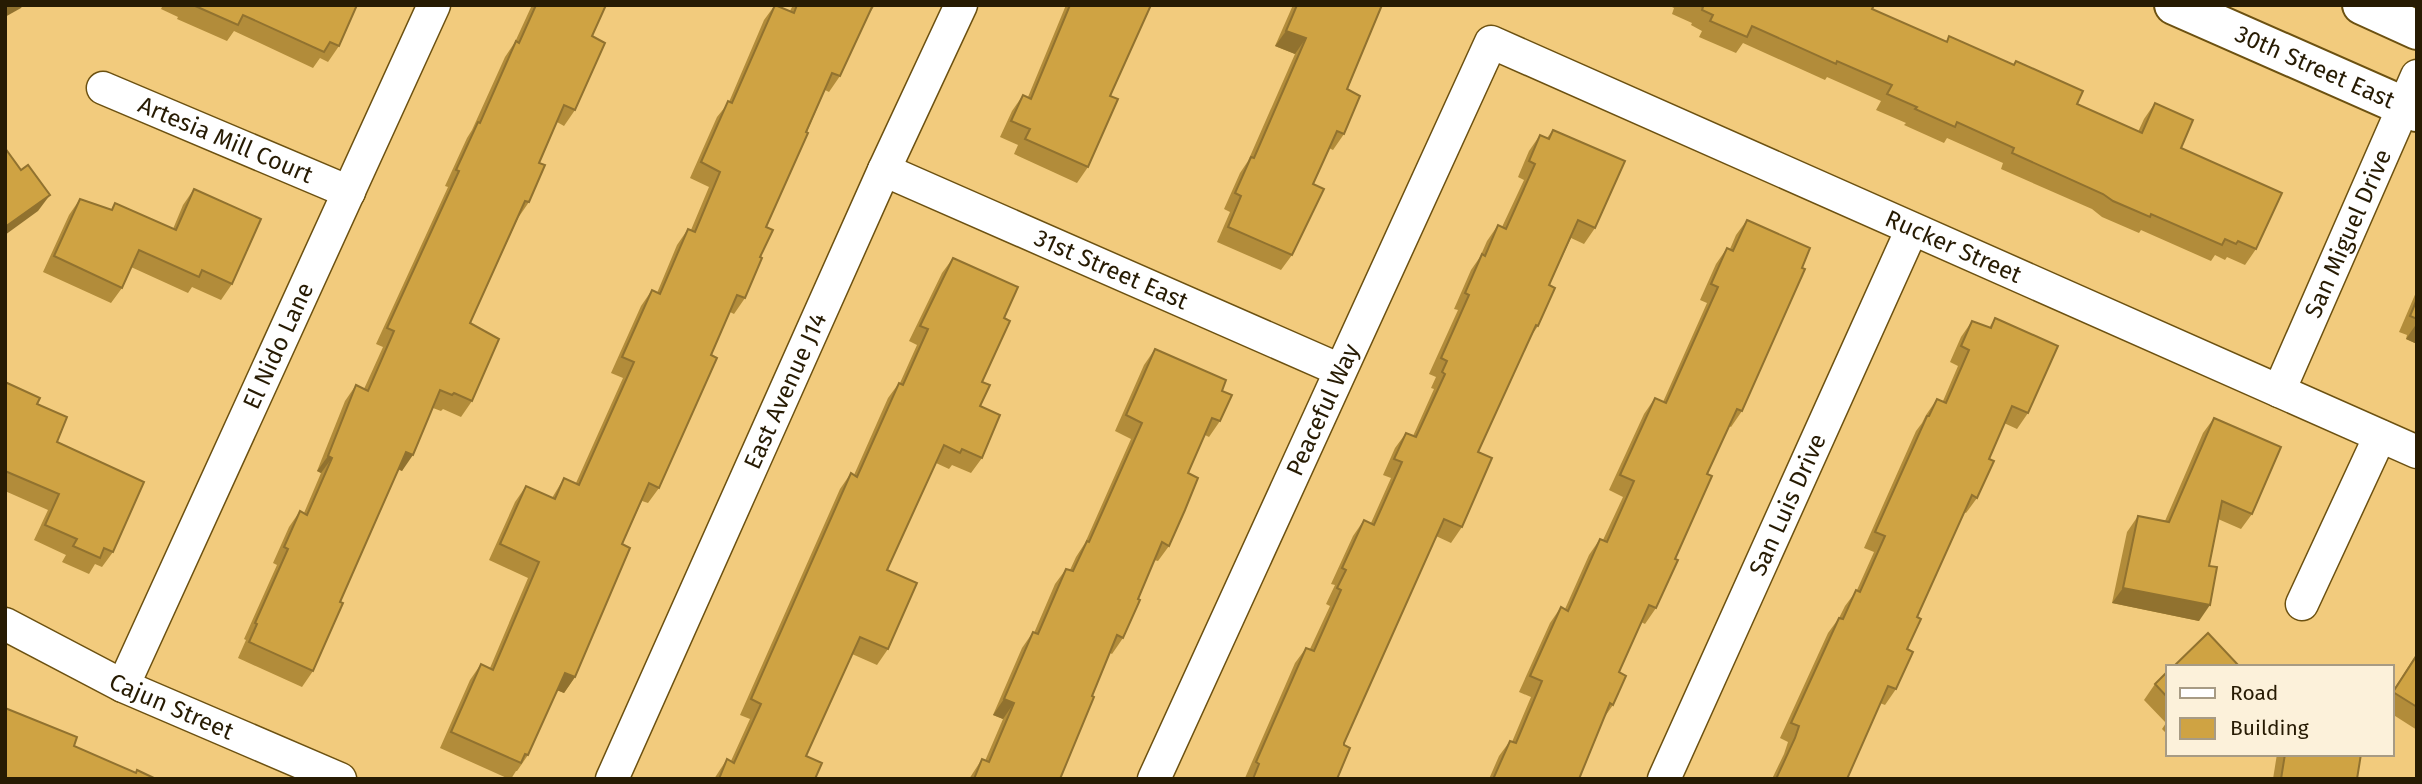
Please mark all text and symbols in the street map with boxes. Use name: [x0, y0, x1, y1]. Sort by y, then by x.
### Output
street label: 30th Street East: [2231, 20, 2399, 115]
street label: Artesia Mill Court: [134, 91, 317, 189]
street label: San Miguel Drive: [2299, 145, 2397, 322]
street label: Rucker Street: [1881, 204, 2026, 289]
street label: 31st Street East: [1030, 224, 1193, 316]
street label: El Nido Lane: [237, 278, 319, 413]
street label: East Avenue J14: [738, 308, 833, 473]
street label: Peaceful Way: [1281, 339, 1365, 480]
street label: San Luis Drive: [1744, 429, 1832, 580]
legend: [2166, 665, 2394, 756]
street label: Cajun Street: [105, 667, 238, 746]
text: Road: [2230, 680, 2278, 706]
text: Building: [2230, 715, 2309, 741]

